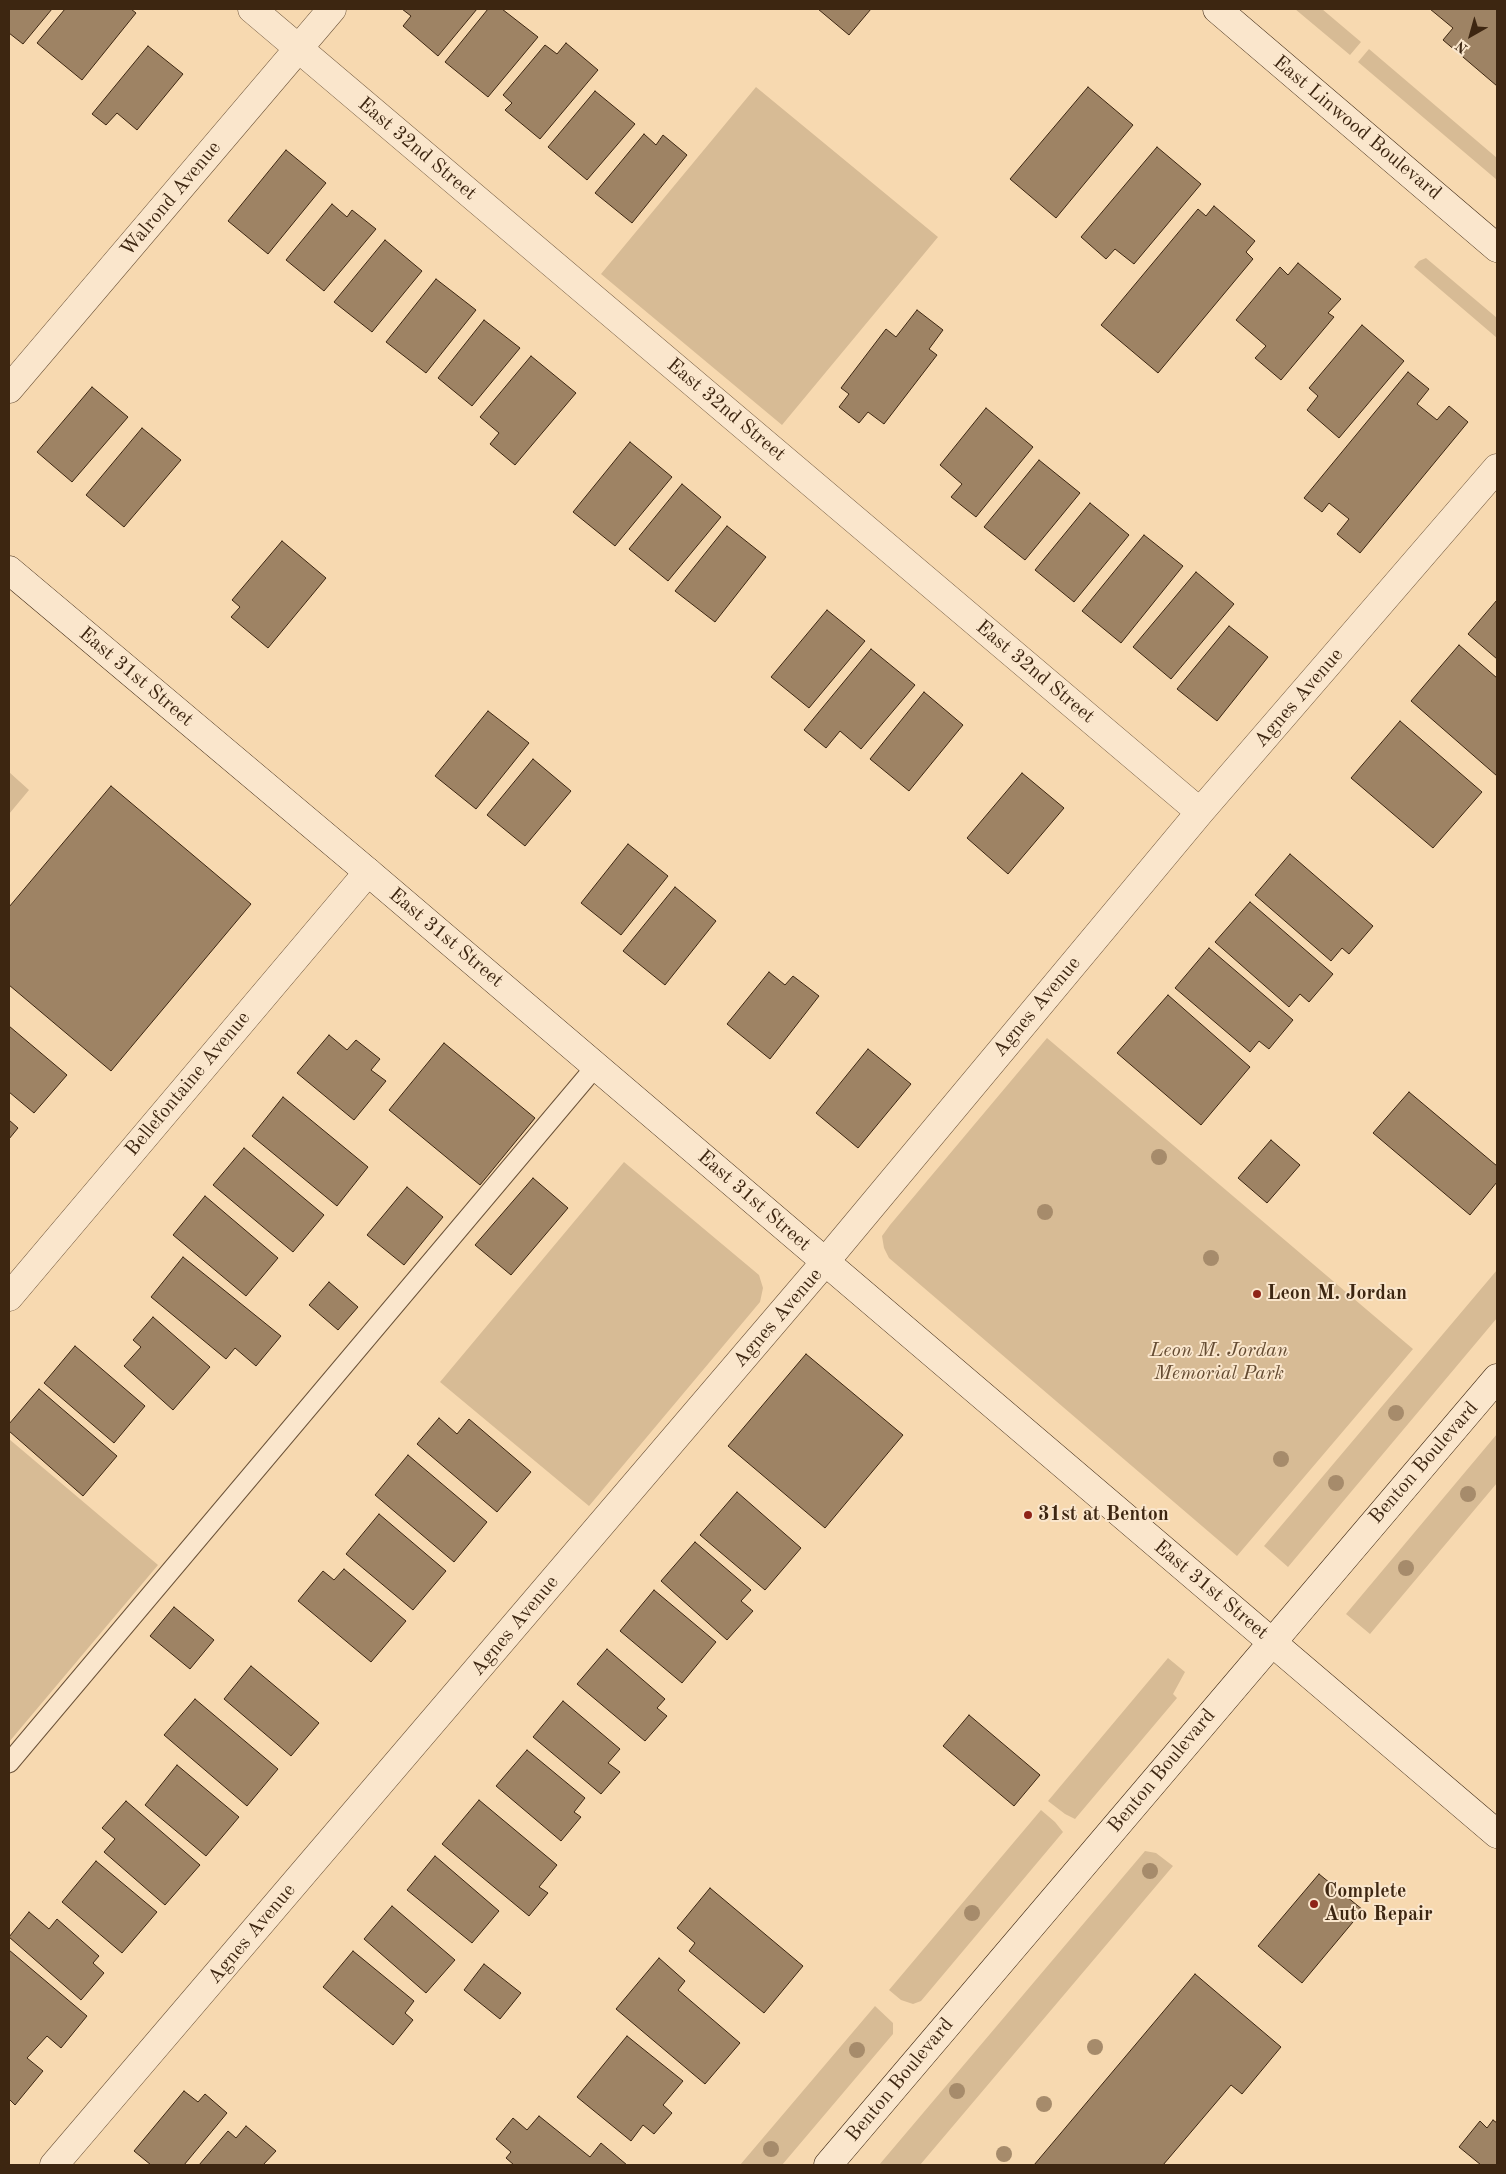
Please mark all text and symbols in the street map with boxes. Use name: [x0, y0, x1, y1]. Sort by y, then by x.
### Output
north arrow: [1446, 10, 1496, 60]
text: N: [1453, 38, 1470, 56]
street label: East Linwood Boulevard: [1268, 51, 1446, 205]
street label: East 32nd Street: [353, 92, 481, 206]
street label: Walrond Avenue: [116, 136, 226, 262]
street label: East 32nd Street: [662, 353, 790, 467]
street label: East 32nd Street: [971, 615, 1099, 729]
street label: East 31st Street: [74, 622, 198, 732]
street label: Agnes Avenue: [1249, 643, 1349, 753]
street label: East 31st Street: [384, 883, 508, 993]
street label: Agnes Avenue: [988, 952, 1086, 1062]
street label: Bellefontaine Avenue: [120, 1007, 256, 1161]
street label: East 31st Street: [692, 1145, 816, 1257]
street label: Agnes Avenue: [728, 1263, 828, 1373]
place label: Leon M. Jordan: [1267, 1282, 1407, 1306]
marker: Leon M. Jordan: [1251, 1288, 1263, 1300]
park label: Leon M. Jordan Memorial Park: [1150, 1339, 1288, 1386]
street label: Benton Boulevard: [1364, 1397, 1484, 1529]
place label: 31st at Benton: [1038, 1503, 1169, 1527]
marker: 31st at Benton: [1022, 1509, 1034, 1521]
street label: East 31st Street: [1149, 1535, 1273, 1645]
street label: Agnes Avenue: [466, 1571, 564, 1681]
street label: Benton Boulevard: [1103, 1704, 1221, 1838]
street label: Agnes Avenue: [203, 1879, 301, 1989]
place label: Complete Auto Repair: [1324, 1880, 1433, 1927]
marker: Complete Auto Repair: [1308, 1898, 1320, 1910]
street label: Benton Boulevard: [841, 2013, 959, 2147]

